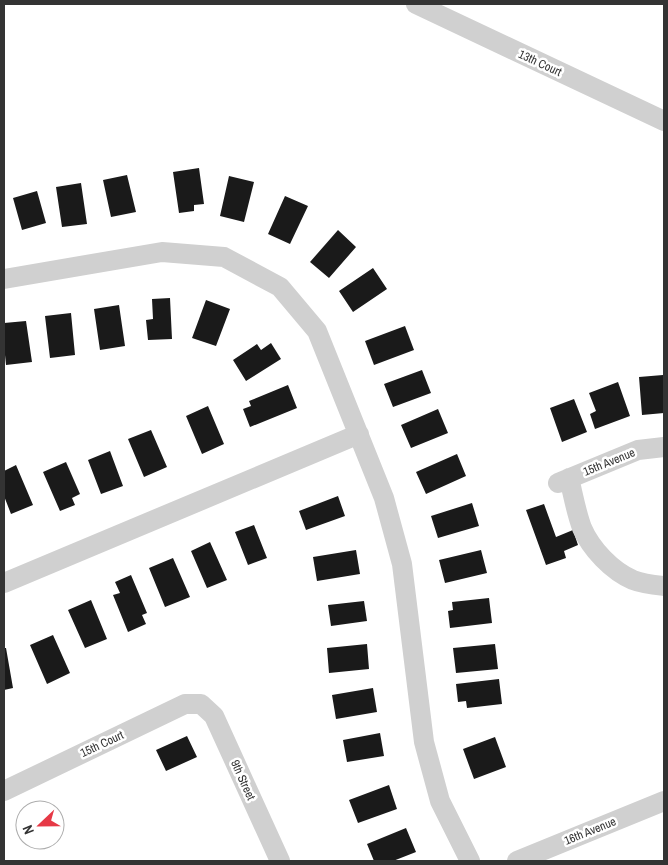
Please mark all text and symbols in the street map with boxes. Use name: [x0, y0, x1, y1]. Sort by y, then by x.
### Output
street label: 13th Court: [516, 46, 564, 80]
street label: 15th Avenue: [581, 444, 637, 480]
street label: 15th Court: [78, 727, 126, 761]
street label: 9th Street: [227, 757, 259, 803]
north arrow: [15, 800, 65, 850]
street label: 16th Avenue: [562, 813, 618, 849]
text: N: [18, 823, 38, 837]

